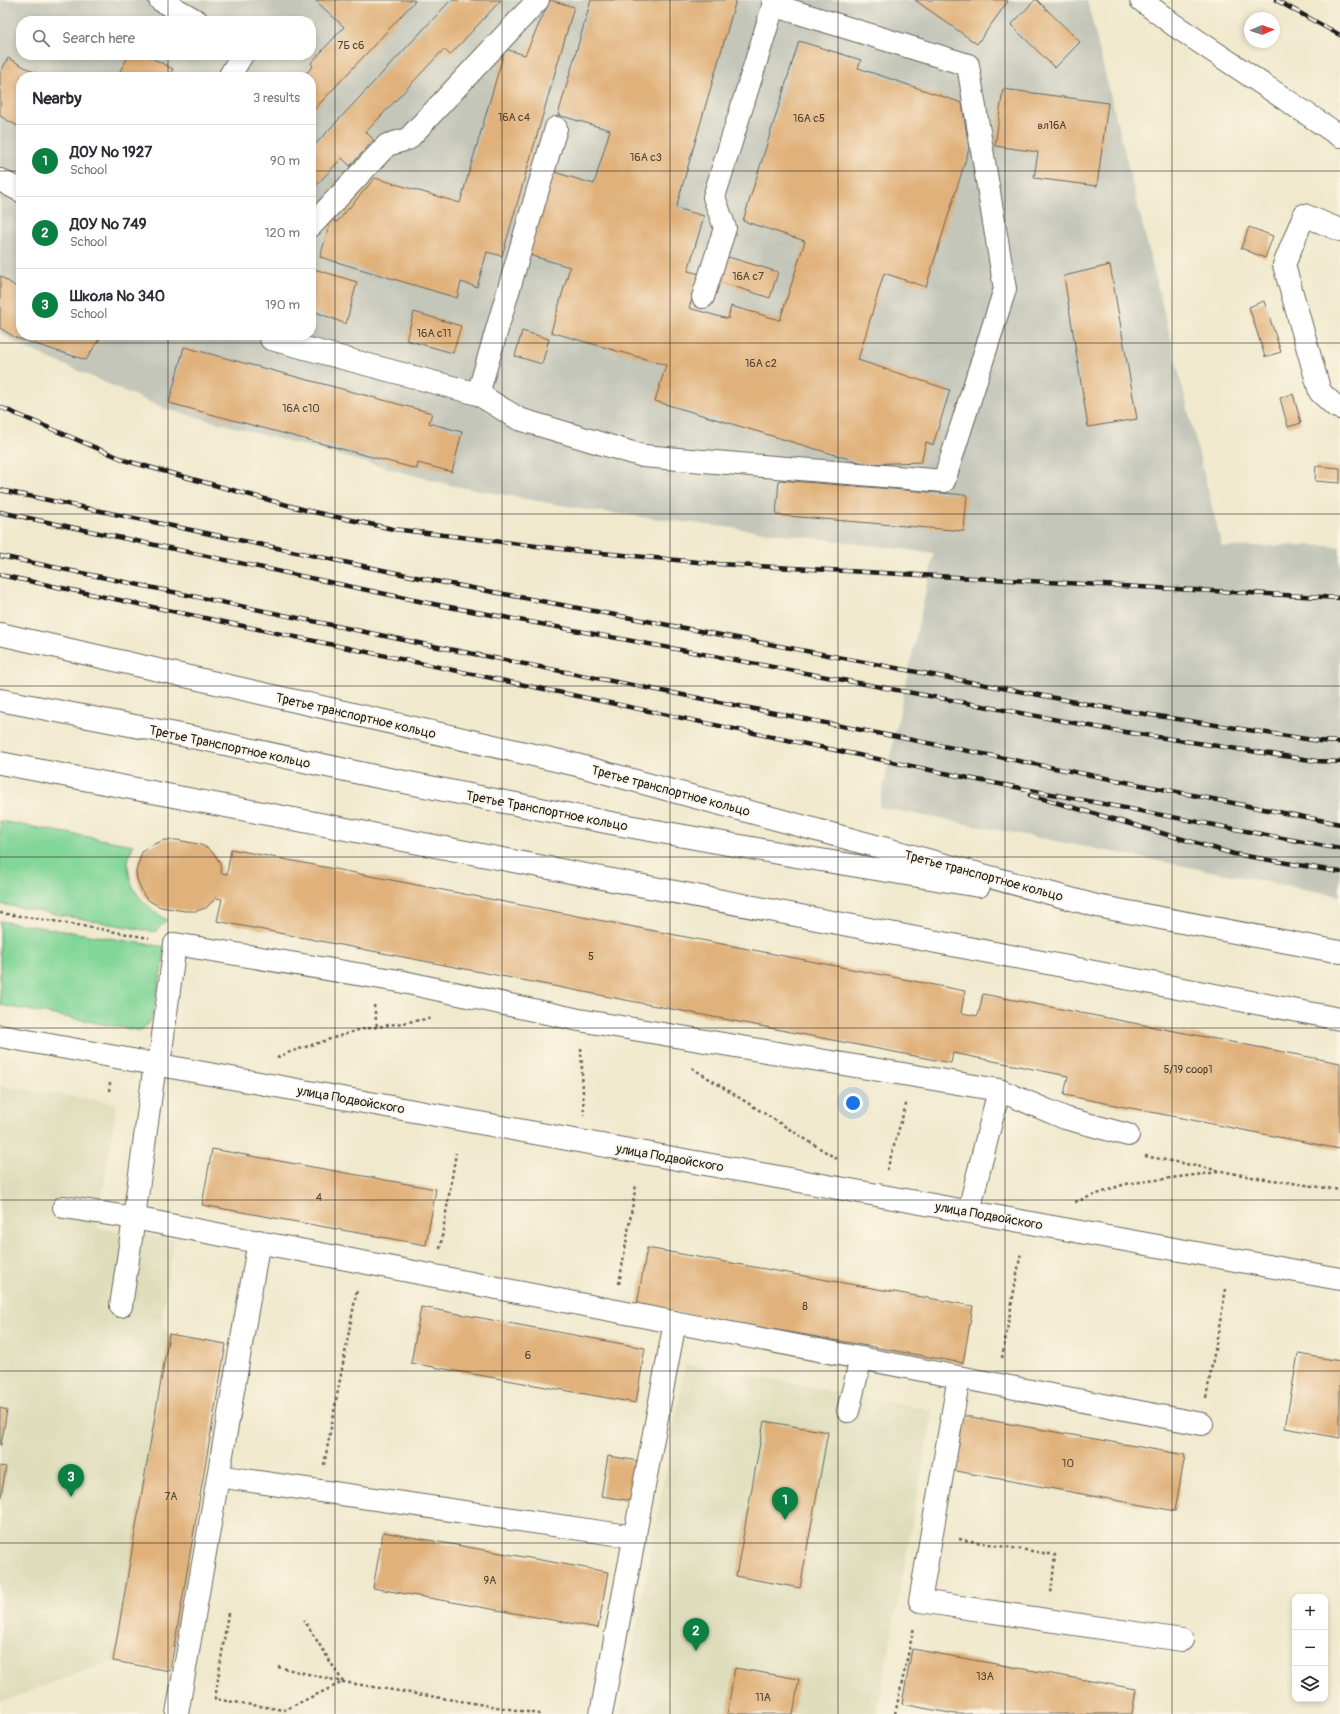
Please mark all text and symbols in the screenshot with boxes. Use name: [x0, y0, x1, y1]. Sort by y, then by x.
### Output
north arrow: [1244, 12, 1280, 48]
search box: [16, 16, 316, 60]
icon: search: [30, 27, 52, 49]
text: Search here: [62, 29, 135, 48]
house number: 7Б с6: [338, 39, 364, 52]
text: Nearby: [32, 88, 81, 109]
text: 3 results: [253, 90, 300, 106]
house number: 16А с4: [498, 111, 531, 124]
house number: 16А с5: [793, 112, 825, 125]
house number: вл16А: [1037, 119, 1067, 132]
text: ДОУ № 1927: [70, 143, 152, 162]
house number: 16А с3: [630, 151, 662, 164]
text: 1: [42, 153, 48, 169]
text: 90 m: [270, 153, 300, 169]
text: School: [70, 162, 107, 178]
text: ДОУ № 749: [70, 215, 147, 234]
text: 2: [41, 225, 49, 241]
text: 120 m: [264, 225, 300, 241]
text: School: [70, 234, 107, 250]
house number: 16А с7: [732, 270, 764, 283]
text: Школа № 340: [70, 287, 165, 306]
text: 3: [41, 297, 49, 313]
text: 190 m: [265, 297, 300, 313]
text: School: [70, 306, 107, 322]
house number: 16А с11: [417, 327, 451, 340]
house number: 16А с2: [745, 357, 777, 370]
house number: 16А с10: [282, 402, 320, 415]
street label: Третье транспортное кольцо: [274, 690, 437, 742]
street label: Третье Транспортное кольцо: [148, 722, 312, 772]
street label: Третье транспортное кольцо: [590, 762, 752, 820]
street label: Третье Транспортное кольцо: [465, 787, 629, 835]
street label: Третье транспортное кольцо: [903, 847, 1065, 905]
house number: 5: [588, 950, 594, 963]
house number: 5/19 соор1: [1163, 1063, 1213, 1076]
street label: улица Подвойского: [295, 1082, 406, 1117]
your location: [843, 1093, 863, 1113]
street label: улица Подвойского: [614, 1140, 725, 1175]
house number: 4: [316, 1191, 323, 1204]
street label: улица Подвойского: [933, 1198, 1044, 1233]
house number: 8: [802, 1300, 808, 1313]
house number: 6: [525, 1349, 531, 1362]
house number: 10: [1062, 1457, 1074, 1470]
pin: 3: [58, 1464, 84, 1497]
pin: 1: [772, 1487, 798, 1520]
house number: 7А: [165, 1490, 177, 1503]
house number: 9А: [484, 1574, 496, 1587]
map controls: [1292, 1594, 1328, 1702]
button: +: [1292, 1594, 1328, 1630]
pin: 2: [683, 1618, 709, 1651]
button: −: [1292, 1630, 1328, 1666]
button: layers: [1292, 1666, 1328, 1702]
house number: 13А: [976, 1670, 994, 1683]
house number: 11А: [755, 1691, 771, 1704]

